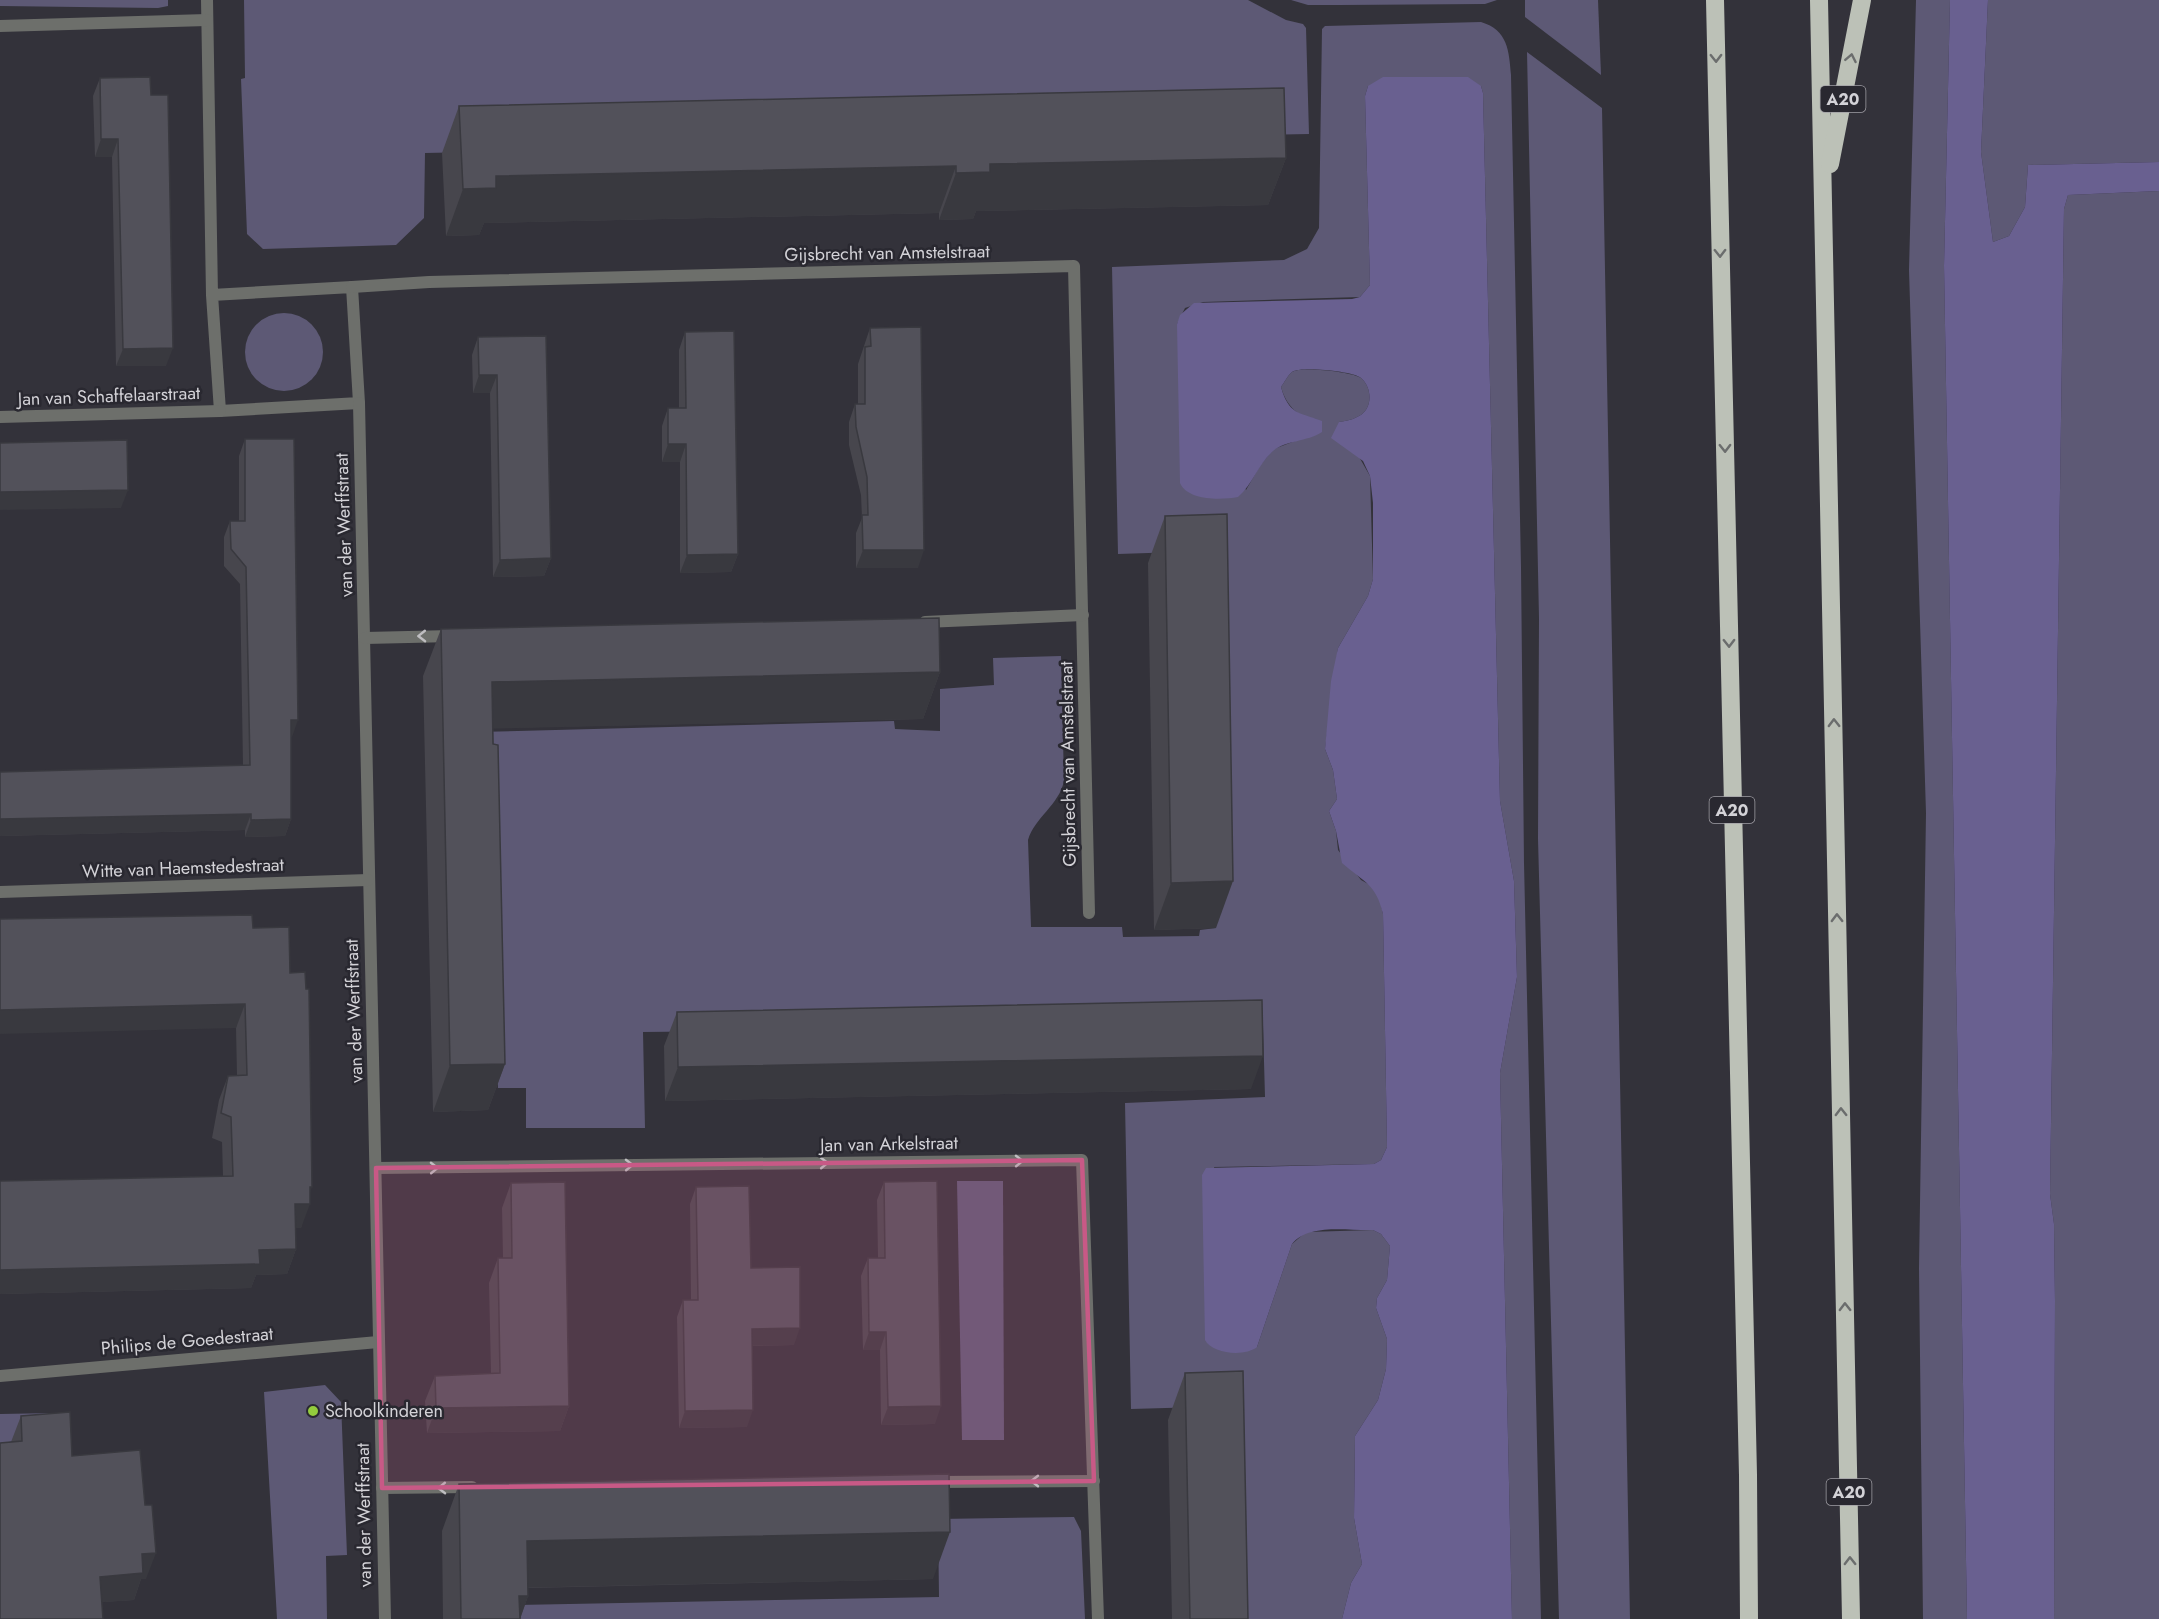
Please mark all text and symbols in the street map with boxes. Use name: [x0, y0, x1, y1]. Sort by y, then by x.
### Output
one-way arrow: [1844, 53, 1857, 63]
one-way arrow: [1710, 54, 1722, 63]
road number: A20: [1820, 86, 1866, 112]
street label: Gijsbrecht van Amstelstraat: [784, 238, 991, 268]
one-way arrow: [1714, 249, 1727, 258]
street label: Jan van Schaffelaarstraat: [15, 380, 201, 412]
one-way arrow: [1718, 444, 1731, 453]
street label: van der Werffstraat: [328, 452, 360, 597]
one-way arrow: [417, 630, 426, 643]
one-way arrow: [1722, 639, 1735, 648]
street label: Gijsbrecht van Amstelstraat: [1053, 660, 1083, 867]
one-way arrow: [1827, 718, 1840, 727]
road number: A20: [1710, 797, 1754, 823]
street label: Witte van Haemstedestraat: [82, 851, 285, 885]
one-way arrow: [1831, 913, 1844, 922]
street label: van der Werffstraat: [338, 938, 370, 1083]
one-way arrow: [1835, 1108, 1848, 1117]
street label: Jan van Arkelstraat: [818, 1130, 959, 1158]
one-way arrow: [1015, 1155, 1024, 1167]
one-way arrow: [820, 1157, 829, 1169]
one-way arrow: [625, 1159, 634, 1171]
one-way arrow: [430, 1161, 439, 1174]
one-way arrow: [1839, 1303, 1851, 1312]
street label: Philips de Goedestraat: [100, 1320, 275, 1361]
place label: Schoolkinderen: [325, 1398, 443, 1424]
marker: Schoolkinderen: [306, 1404, 320, 1418]
street label: van der Werffstraat: [350, 1442, 378, 1587]
one-way arrow: [1031, 1475, 1040, 1487]
road number: A20: [1826, 1479, 1872, 1505]
one-way arrow: [437, 1481, 446, 1494]
one-way arrow: [1844, 1556, 1856, 1565]

